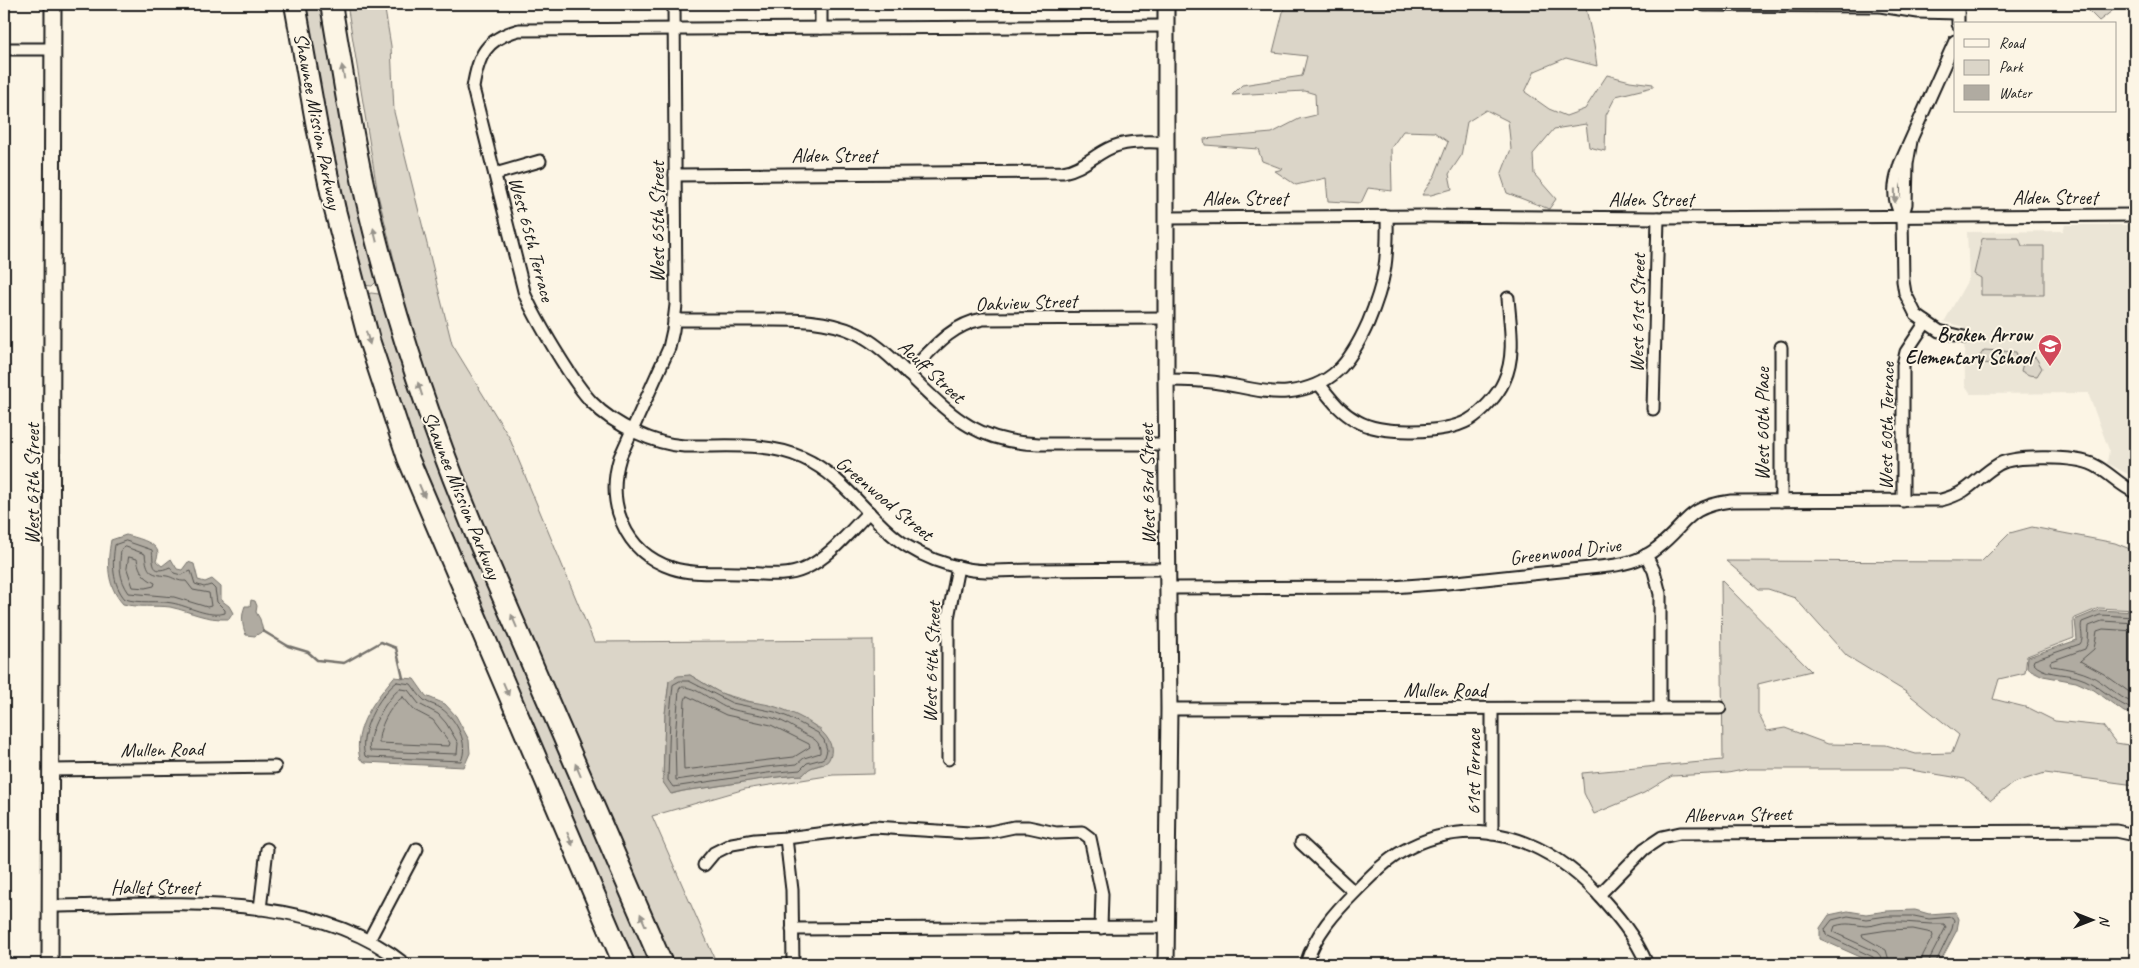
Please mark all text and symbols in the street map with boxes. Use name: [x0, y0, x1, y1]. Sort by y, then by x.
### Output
legend: [1954, 22, 2116, 112]
street label: Shawnee Mission Parkway: [288, 31, 347, 213]
text: Road: [1999, 34, 2026, 53]
text: Park: [1999, 58, 2024, 77]
one-way arrow: [338, 63, 346, 79]
text: Water: [1999, 84, 2033, 103]
street label: Alden Street: [791, 143, 880, 168]
street label: West 65th Street: [645, 159, 670, 283]
street label: West 65th Terrace: [503, 174, 561, 305]
street label: Alden Street: [2012, 185, 2101, 210]
street label: Alden Street: [1202, 186, 1291, 211]
street label: Alden Street: [1608, 187, 1697, 212]
one-way arrow: [1891, 188, 1899, 204]
one-way arrow: [371, 228, 379, 243]
street label: West 61st Street: [1624, 251, 1651, 373]
street label: Oakview Street: [975, 288, 1081, 317]
place label: Broken Arrow Elementary School: [1905, 322, 2035, 370]
one-way arrow: [365, 331, 373, 346]
school or university icon: Broken Arrow Elementary School: [2037, 333, 2063, 367]
street label: Acuff Street: [893, 334, 972, 410]
street label: West 60th Terrace: [1873, 360, 1900, 490]
street label: West 60th Place: [1750, 366, 1775, 480]
one-way arrow: [416, 382, 424, 397]
street label: Shawnee Mission Parkway: [416, 408, 507, 585]
street label: West 67th Street: [20, 421, 45, 545]
street label: West 63rd Street: [1134, 421, 1161, 544]
street label: Greenwood Street: [831, 450, 940, 548]
one-way arrow: [418, 484, 426, 499]
street label: Greenwood Drive: [1508, 532, 1624, 571]
street label: West 64th Street: [917, 599, 946, 723]
one-way arrow: [509, 614, 517, 628]
street label: Mullen Road: [1403, 678, 1490, 703]
one-way arrow: [503, 682, 511, 696]
street label: 61st Terrace: [1461, 727, 1486, 815]
street label: Mullen Road: [120, 736, 207, 763]
one-way arrow: [574, 763, 582, 777]
street label: Albervan Street: [1684, 801, 1794, 828]
one-way arrow: [567, 832, 575, 846]
street label: Hallet Street: [111, 875, 203, 900]
north arrow: [2066, 896, 2116, 946]
one-way arrow: [638, 912, 646, 927]
text: N: [2096, 916, 2113, 927]

